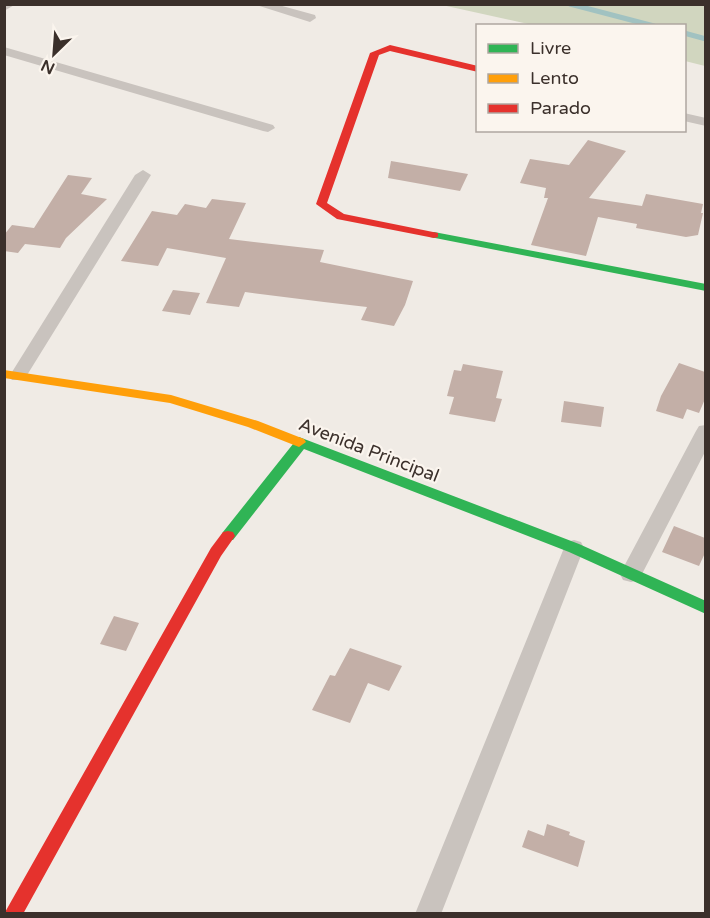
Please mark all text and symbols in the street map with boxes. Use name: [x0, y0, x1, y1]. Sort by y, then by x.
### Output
north arrow: [24, 24, 84, 84]
legend: [476, 24, 686, 132]
text: Livre: [530, 37, 571, 59]
text: N: [38, 55, 58, 78]
text: Lento: [530, 67, 579, 89]
text: Parado: [530, 97, 591, 119]
street label: Avenida Principal: [296, 413, 442, 487]

